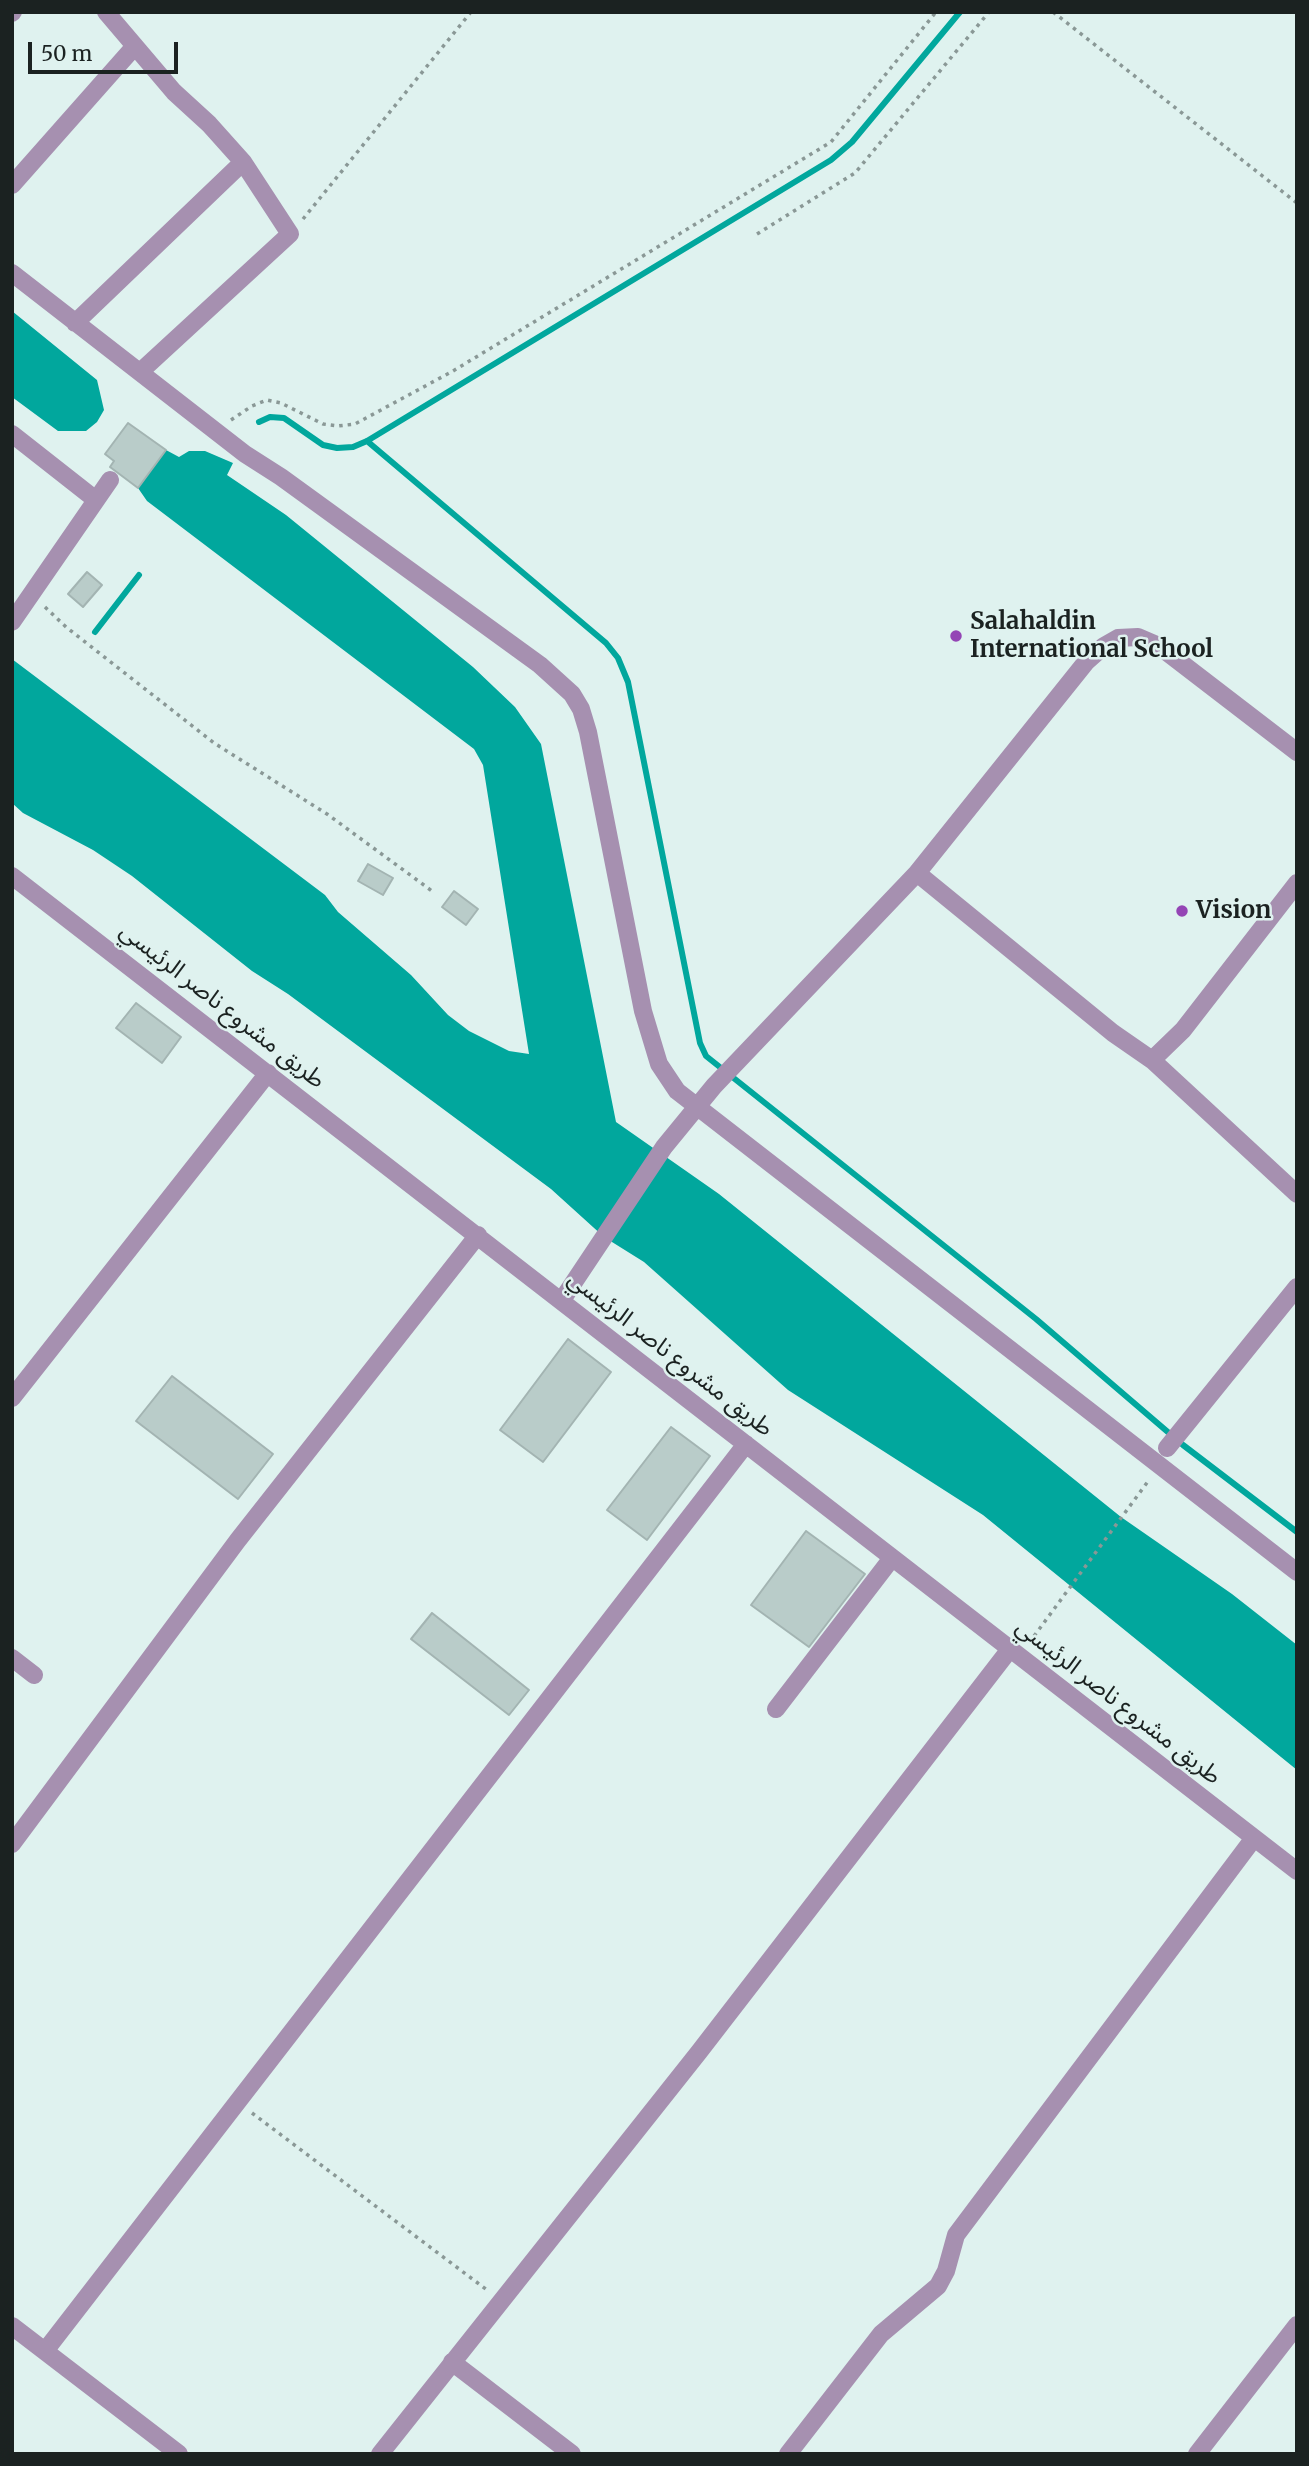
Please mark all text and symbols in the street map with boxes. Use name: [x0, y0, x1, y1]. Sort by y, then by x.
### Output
scale bar: [32, 28, 182, 72]
text: 50 m: [41, 40, 92, 67]
place label: Salahaldin International School: [970, 608, 1213, 664]
marker: Salahaldin International School: [948, 628, 964, 644]
place label: Vision: [1196, 897, 1271, 925]
marker: Vision: [1174, 903, 1190, 919]
street label: طريق مشروع ناصر الرئيسي: [113, 917, 331, 1095]
street label: طريق مشروع ناصر الرئيسي: [561, 1265, 779, 1443]
street label: طريق مشروع ناصر الرئيسي: [1009, 1613, 1227, 1791]

